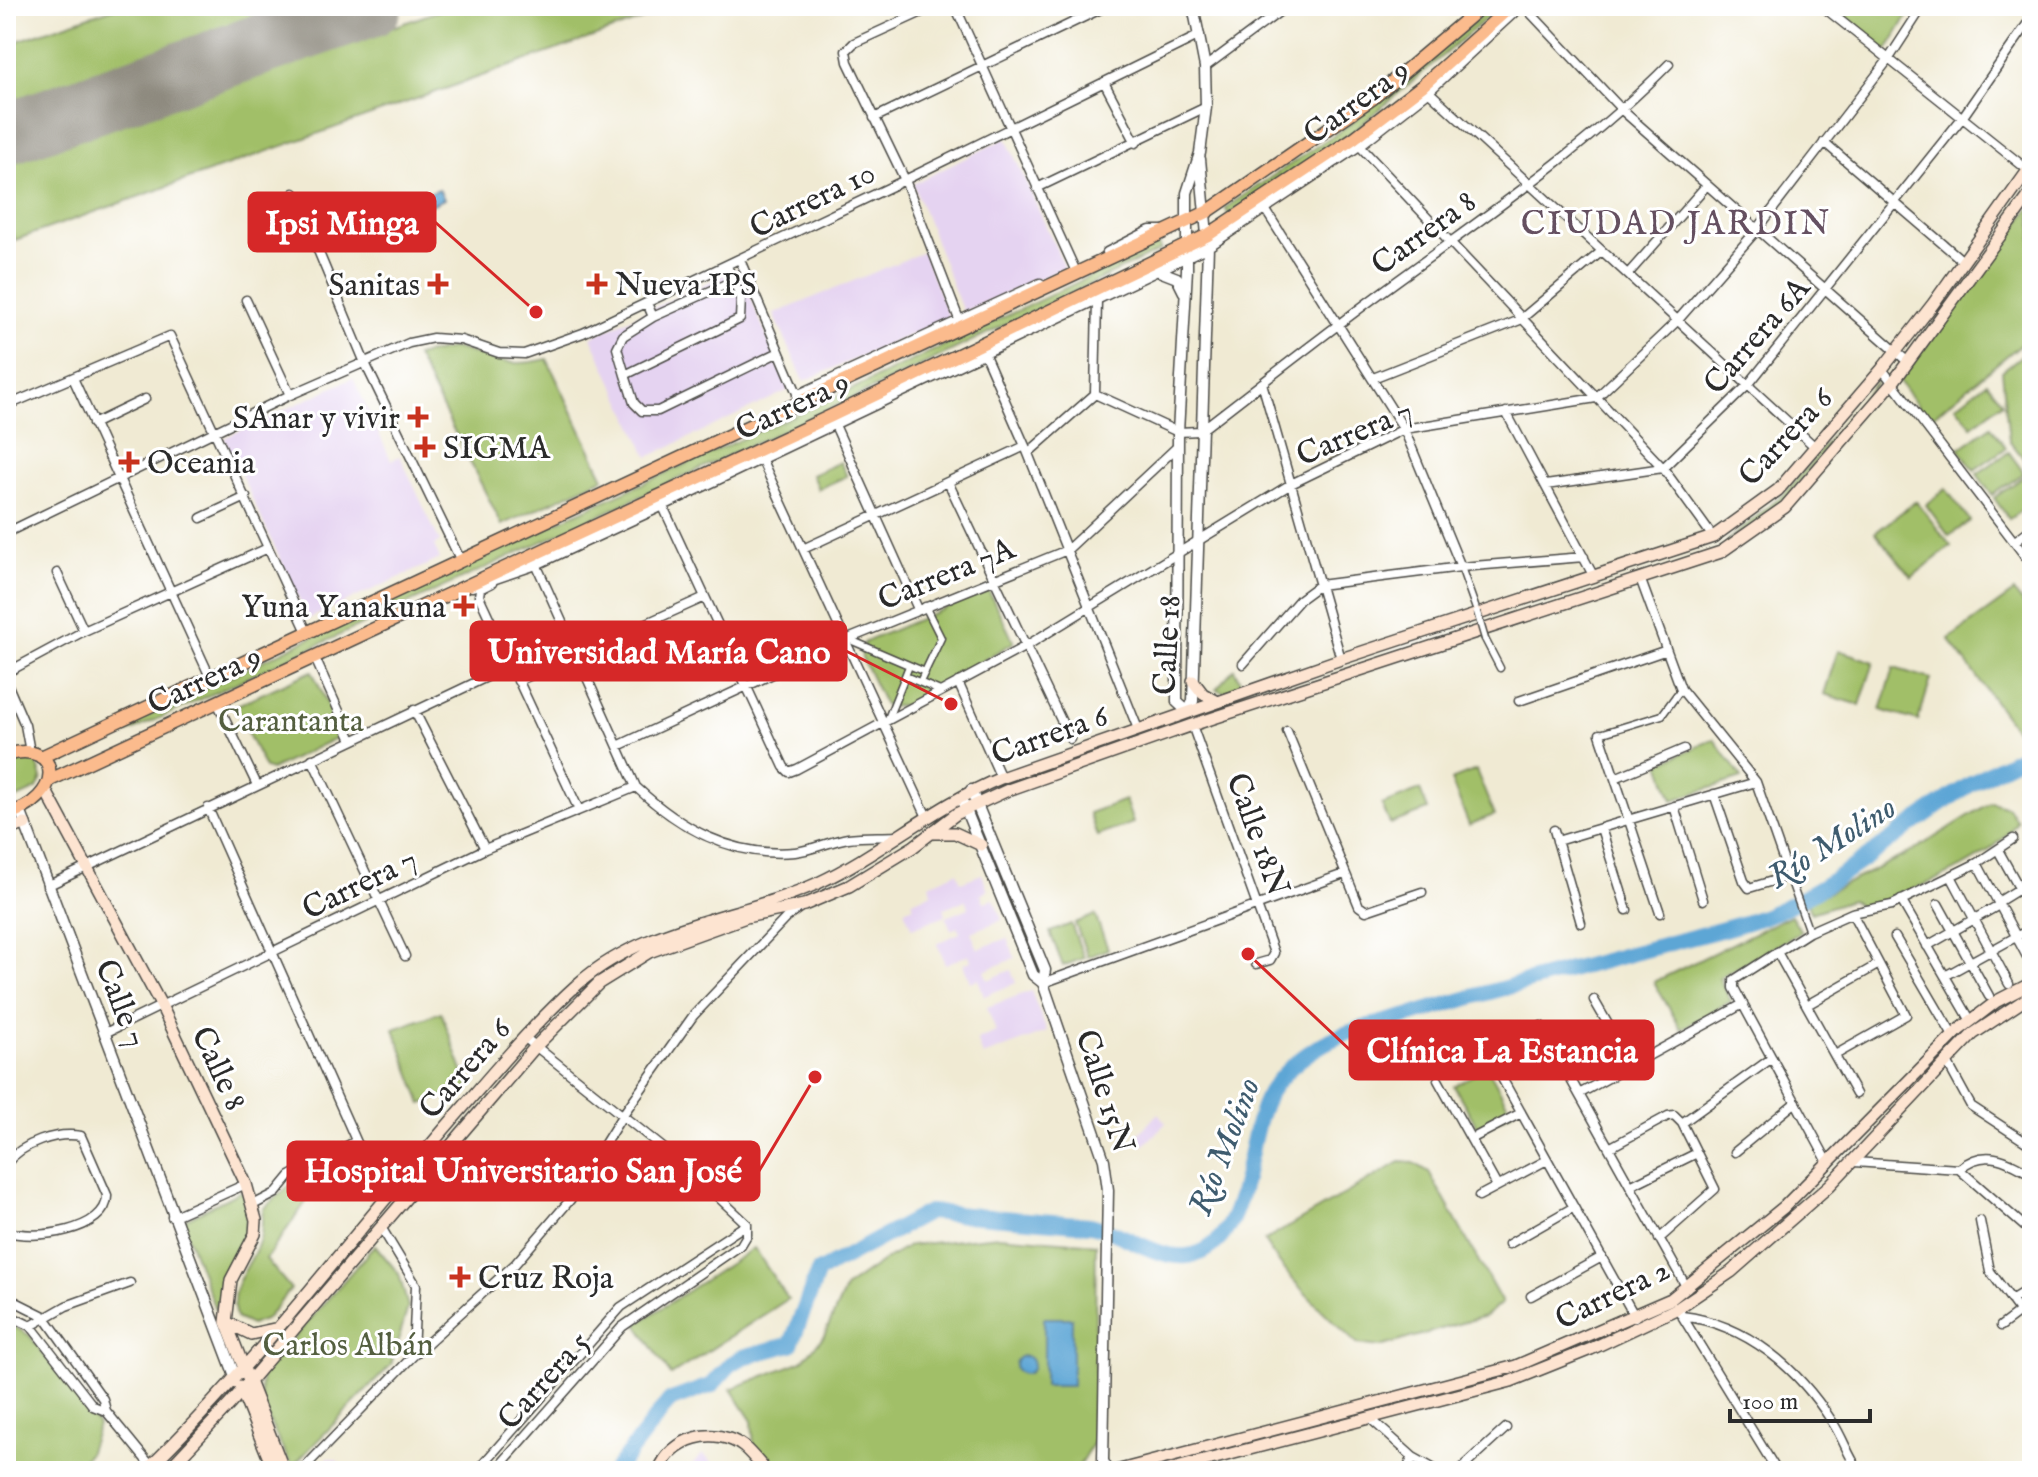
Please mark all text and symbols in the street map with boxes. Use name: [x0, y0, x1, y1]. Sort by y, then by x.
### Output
street label: Carrera 9: [1296, 51, 1419, 155]
street label: Carrera 10: [743, 153, 883, 249]
street label: Carrera 8: [1364, 182, 1485, 286]
callout: Ipsi Minga: [249, 193, 435, 251]
text: Ipsi Minga: [265, 203, 420, 246]
district label: CIUDAD JARDIN: [1521, 203, 1831, 246]
place label: Sanitas: [328, 266, 420, 307]
place label: Nueva IPS: [615, 266, 757, 307]
street label: Carrera 6A: [1696, 268, 1821, 404]
marker: Sanitas: [427, 273, 449, 295]
marker: Nueva IPS: [586, 273, 608, 295]
street label: Carrera 9: [729, 363, 857, 452]
street label: Carrera 6: [1731, 379, 1843, 496]
street label: Carrera 7: [1291, 392, 1419, 477]
place label: SAnar y vivir: [233, 399, 400, 440]
marker: SAnar y vivir: [407, 406, 429, 428]
place label: SIGMA: [443, 429, 551, 470]
marker: SIGMA: [414, 436, 436, 458]
place label: Oceania: [147, 444, 255, 485]
marker: Oceania: [118, 451, 140, 473]
street label: Carrera 7A: [872, 529, 1023, 621]
place label: Yuna Yanakuna: [241, 588, 446, 629]
street label: Calle 18: [1145, 594, 1192, 696]
marker: Yuna Yanakuna: [453, 595, 475, 617]
callout: Universidad María Cano: [471, 622, 846, 680]
text: Universidad María Cano: [487, 632, 831, 675]
street label: Carrera 9: [141, 637, 269, 726]
street label: Carrera 6: [986, 696, 1114, 776]
park label: Carantanta: [218, 702, 364, 743]
street label: Calle 18N: [1216, 768, 1298, 902]
water label: Río Molino: [1760, 787, 1905, 899]
street label: Carrera 7: [296, 840, 424, 931]
street label: Calle 7: [84, 954, 155, 1054]
street label: Carrera 6: [411, 1010, 521, 1129]
street label: Calle 8: [180, 1020, 255, 1118]
callout: Clínica La Estancia: [1350, 1021, 1653, 1079]
street label: Calle 15N: [1065, 1025, 1143, 1158]
text: Clínica La Estancia: [1366, 1031, 1639, 1074]
water label: Río Molino: [1180, 1072, 1271, 1222]
callout: Hospital Universitario San José: [288, 1142, 759, 1200]
text: Hospital Universitario San José: [304, 1151, 743, 1194]
street label: Carrera 2: [1549, 1250, 1677, 1341]
place label: Cruz Roja: [478, 1259, 614, 1300]
marker: Cruz Roja: [449, 1266, 471, 1288]
street label: Carrera 5: [490, 1324, 600, 1440]
park label: Carlos Albán: [263, 1326, 433, 1367]
scale bar: [1730, 1373, 1870, 1423]
text: 100 m: [1742, 1387, 1798, 1418]

